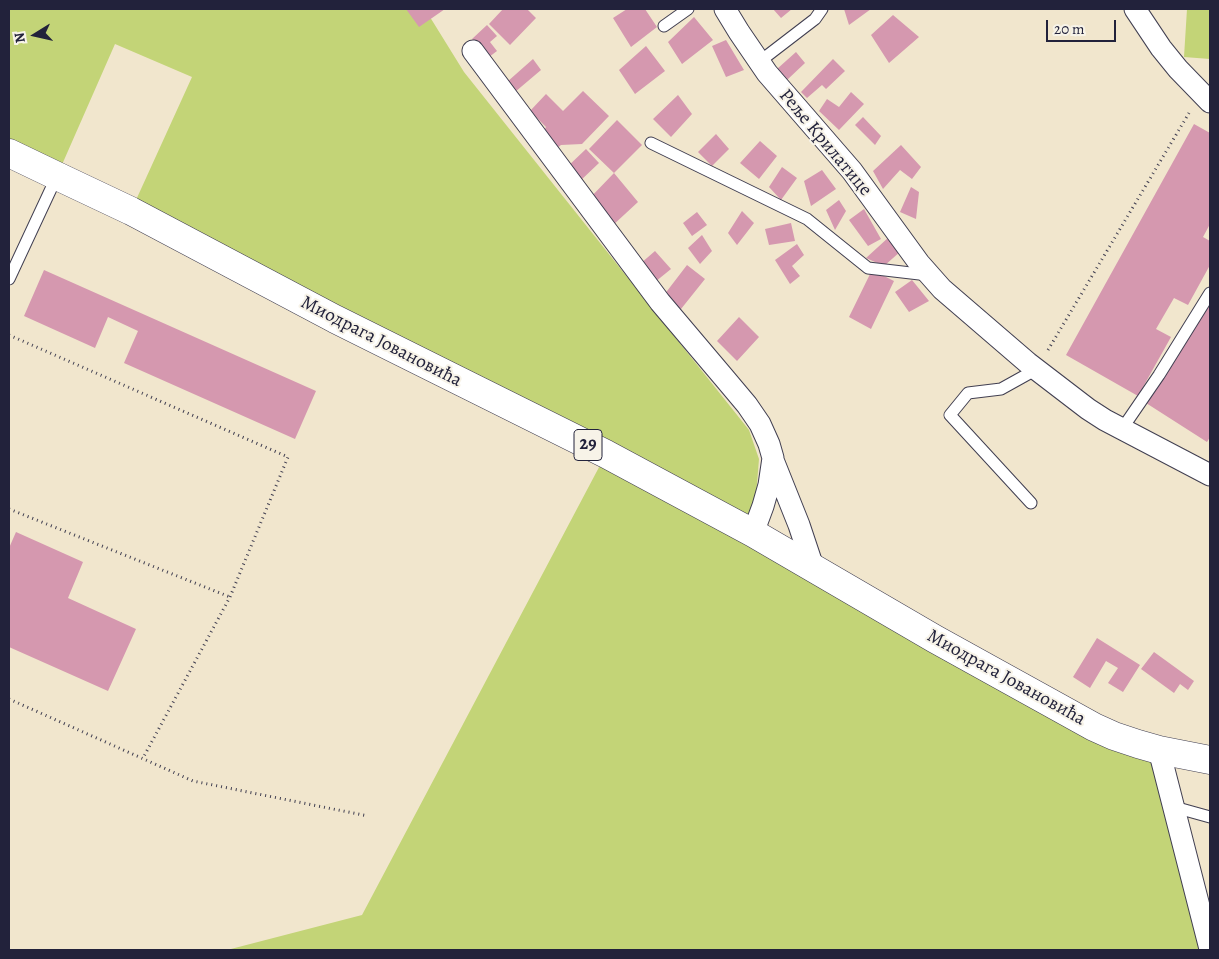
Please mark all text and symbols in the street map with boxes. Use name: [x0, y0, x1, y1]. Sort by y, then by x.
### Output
north arrow: [10, 10, 60, 60]
scale bar: [1049, 10, 1119, 42]
text: 20 m: [1054, 19, 1085, 39]
text: N: [9, 31, 30, 44]
street label: Реље Крилатице: [774, 85, 876, 201]
street label: Миодрага Јовановића: [297, 291, 465, 393]
road number: 29: [574, 430, 602, 460]
street label: Миодрага Јовановића: [923, 625, 1089, 731]

